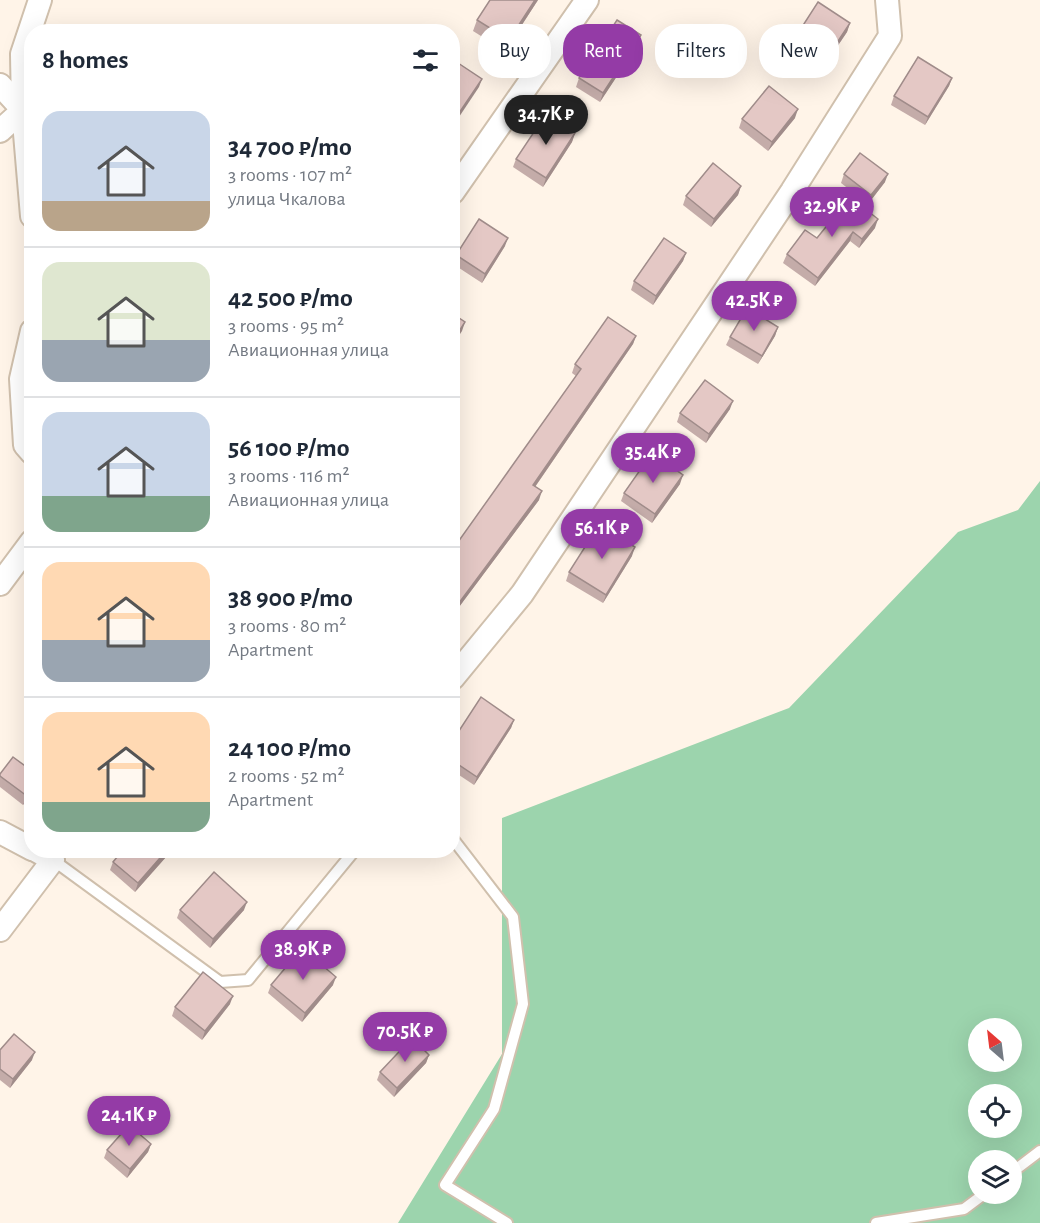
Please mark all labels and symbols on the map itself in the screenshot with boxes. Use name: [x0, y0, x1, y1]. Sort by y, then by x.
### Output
pin: 34.7K ₽: [491, 95, 601, 146]
pin: 32.9K ₽: [777, 187, 887, 238]
pin: 42.5K ₽: [699, 281, 809, 332]
pin: 35.4K ₽: [598, 433, 708, 484]
pin: 56.1K ₽: [547, 509, 657, 560]
pin: 38.9K ₽: [248, 930, 358, 981]
pin: 70.5K ₽: [350, 1012, 460, 1063]
north arrow: [968, 1018, 1022, 1072]
pin: 24.1K ₽: [74, 1096, 184, 1147]

